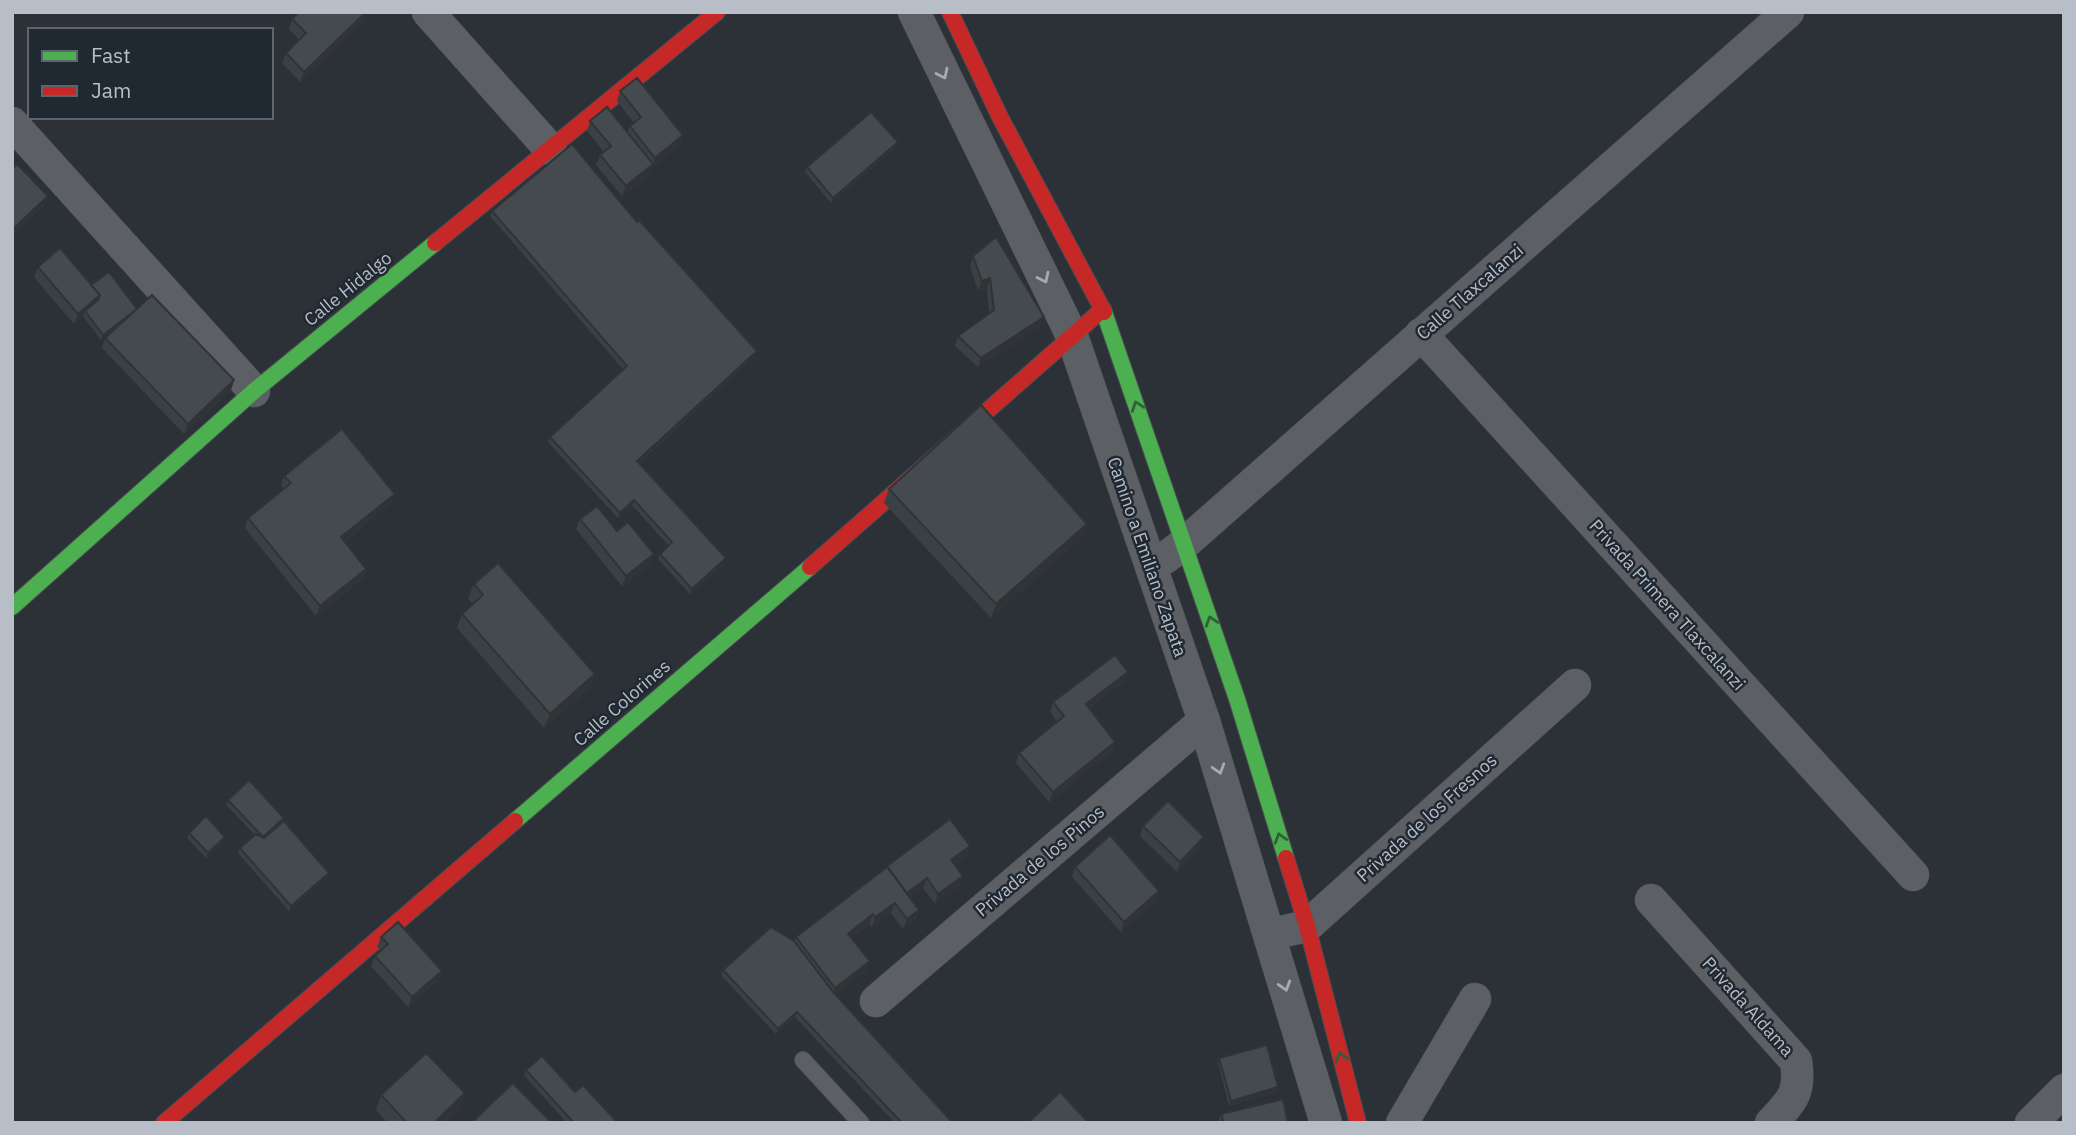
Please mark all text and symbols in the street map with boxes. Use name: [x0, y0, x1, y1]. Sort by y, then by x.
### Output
legend: [28, 28, 273, 119]
text: Fast: [91, 41, 131, 69]
one-way arrow: [935, 67, 949, 79]
text: Jam: [91, 76, 131, 104]
street label: Calle Tlaxcalanzi: [1411, 239, 1528, 344]
street label: Calle Hidalgo: [299, 246, 396, 331]
one-way arrow: [1035, 271, 1049, 283]
one-way arrow: [1131, 400, 1145, 412]
street label: Camino a Emiliano Zapata: [1102, 454, 1193, 660]
street label: Privada Primera Tlaxcalanzi: [1584, 514, 1750, 695]
one-way arrow: [1205, 615, 1219, 627]
street label: Calle Colorines: [569, 654, 675, 751]
street label: Privada de los Fresnos: [1352, 749, 1502, 887]
one-way arrow: [1210, 762, 1225, 774]
street label: Privada de los Pinos: [970, 800, 1109, 921]
one-way arrow: [1273, 832, 1288, 844]
street label: Privada Aldama: [1698, 952, 1799, 1062]
one-way arrow: [1277, 980, 1292, 992]
one-way arrow: [1335, 1051, 1349, 1063]

